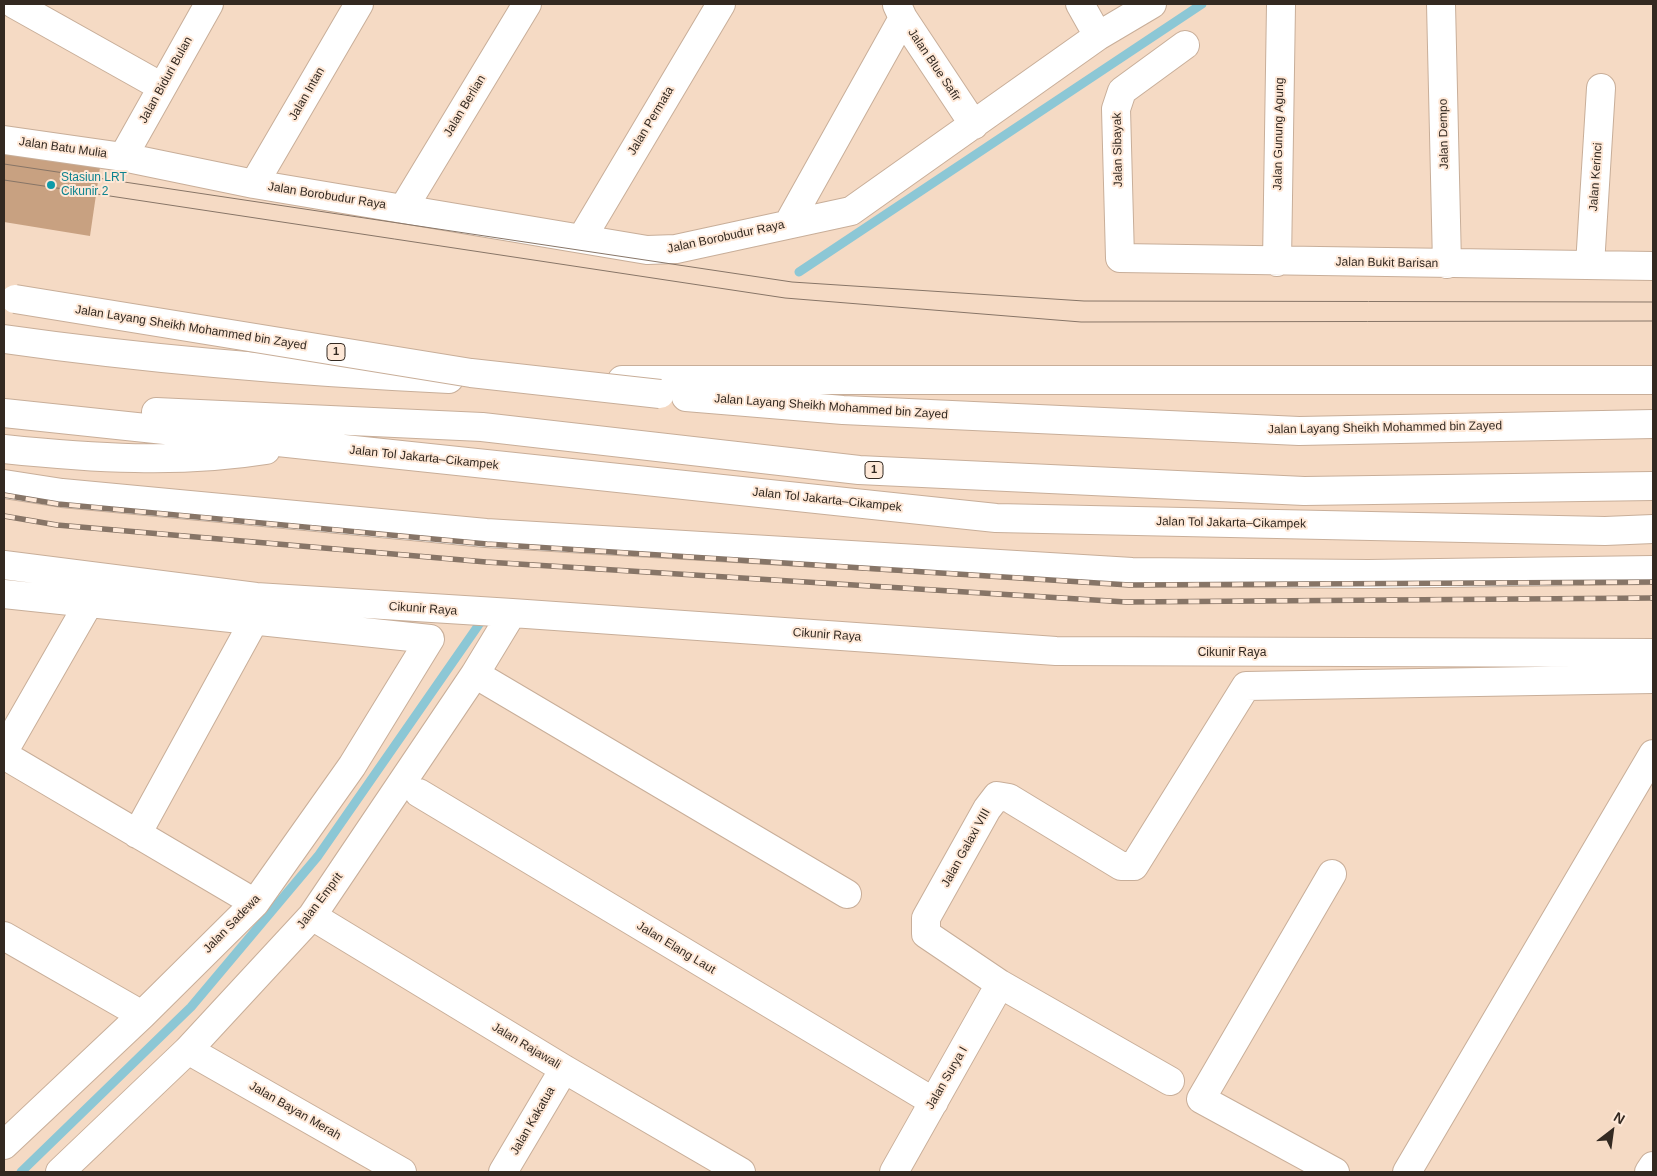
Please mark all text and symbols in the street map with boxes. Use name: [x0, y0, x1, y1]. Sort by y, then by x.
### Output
street label: Jalan Blue Safir: [905, 26, 963, 104]
street label: Jalan Biduri Bulan: [136, 34, 196, 126]
street label: Jalan Intan: [286, 65, 328, 123]
street label: Jalan Berlian: [441, 73, 489, 139]
street label: Jalan Gunung Agung: [1271, 78, 1287, 190]
street label: Jalan Permata: [625, 84, 677, 158]
street label: Jalan Dempo: [1436, 99, 1452, 169]
street label: Jalan Sibayak: [1110, 113, 1126, 187]
street label: Jalan Batu Mulia: [18, 135, 108, 161]
street label: Jalan Kerinci: [1586, 142, 1606, 212]
place label: Stasiun LRT Cikunir 2: [61, 171, 127, 199]
marker: Stasiun LRT Cikunir 2: [45, 179, 57, 191]
street label: Jalan Borobudur Raya: [267, 180, 387, 212]
street label: Jalan Borobudur Raya: [666, 218, 786, 256]
street label: Jalan Bukit Barisan: [1336, 255, 1438, 271]
street label: Jalan Layang Sheikh Mohammed bin Zayed: [74, 303, 308, 353]
road number: 1: [327, 344, 345, 361]
street label: Jalan Layang Sheikh Mohammed bin Zayed: [714, 392, 948, 422]
street label: Jalan Layang Sheikh Mohammed bin Zayed: [1268, 419, 1502, 437]
street label: Jalan Tol Jakarta–Cikampek: [349, 443, 499, 473]
road number: 1: [865, 462, 883, 478]
street label: Jalan Tol Jakarta–Cikampek: [752, 485, 902, 515]
street label: Jalan Tol Jakarta–Cikampek: [1156, 514, 1306, 532]
street label: Cikunir Raya: [388, 599, 458, 619]
street label: Cikunir Raya: [792, 625, 862, 645]
street label: Cikunir Raya: [1198, 646, 1266, 660]
street label: Jalan Galaxi VIII: [939, 806, 993, 890]
street label: Jalan Emprit: [294, 870, 346, 932]
street label: Jalan Sadewa: [201, 892, 263, 956]
street label: Jalan Elang Laut: [634, 919, 718, 977]
street label: Jalan Rajawali: [489, 1020, 563, 1072]
street label: Jalan Surya I: [923, 1044, 971, 1112]
street label: Jalan Bayan Merah: [247, 1079, 343, 1143]
street label: Jalan Kakatua: [508, 1084, 558, 1158]
north arrow: [1587, 1106, 1637, 1156]
text: N: [1611, 1109, 1628, 1127]

